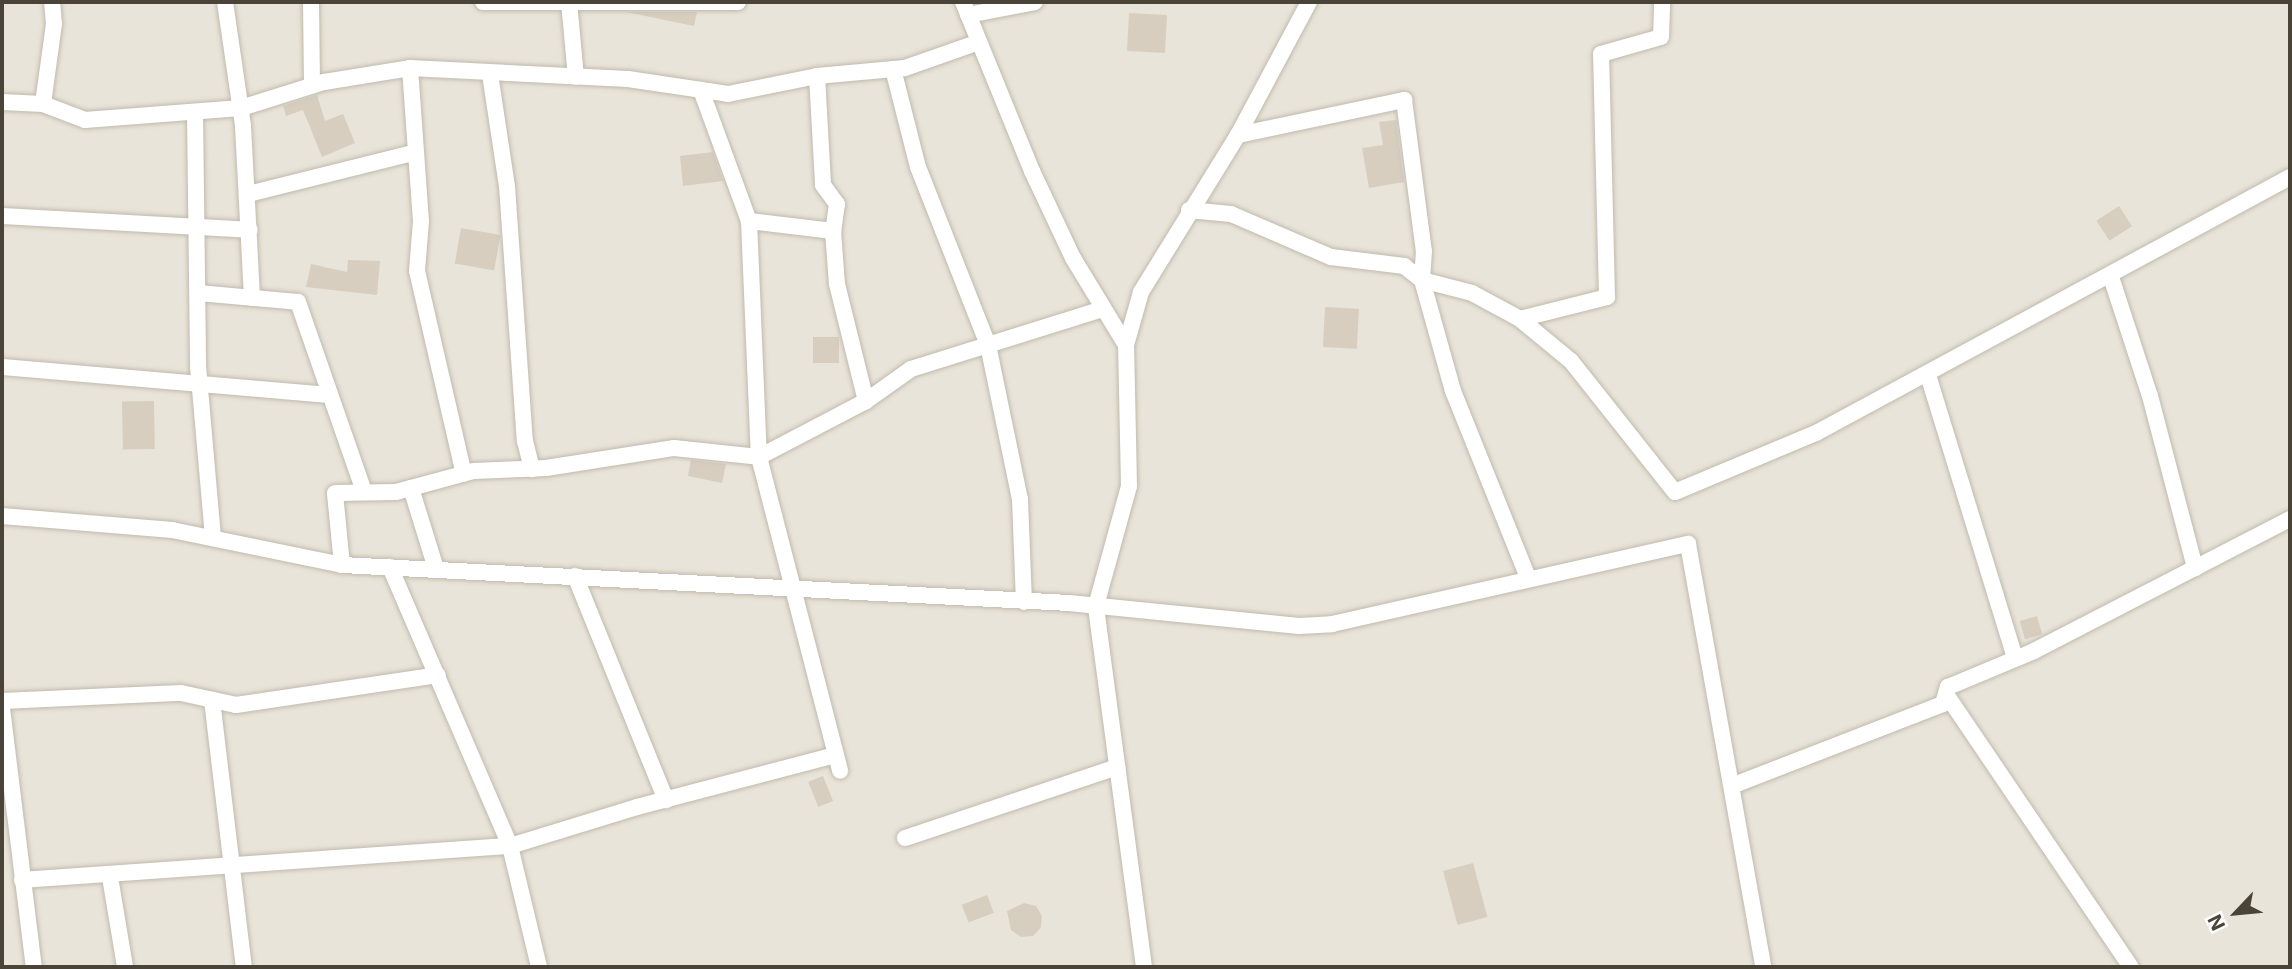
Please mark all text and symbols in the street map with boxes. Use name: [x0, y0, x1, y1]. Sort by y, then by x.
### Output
north arrow: [2201, 878, 2271, 948]
text: N: [2203, 911, 2230, 934]

